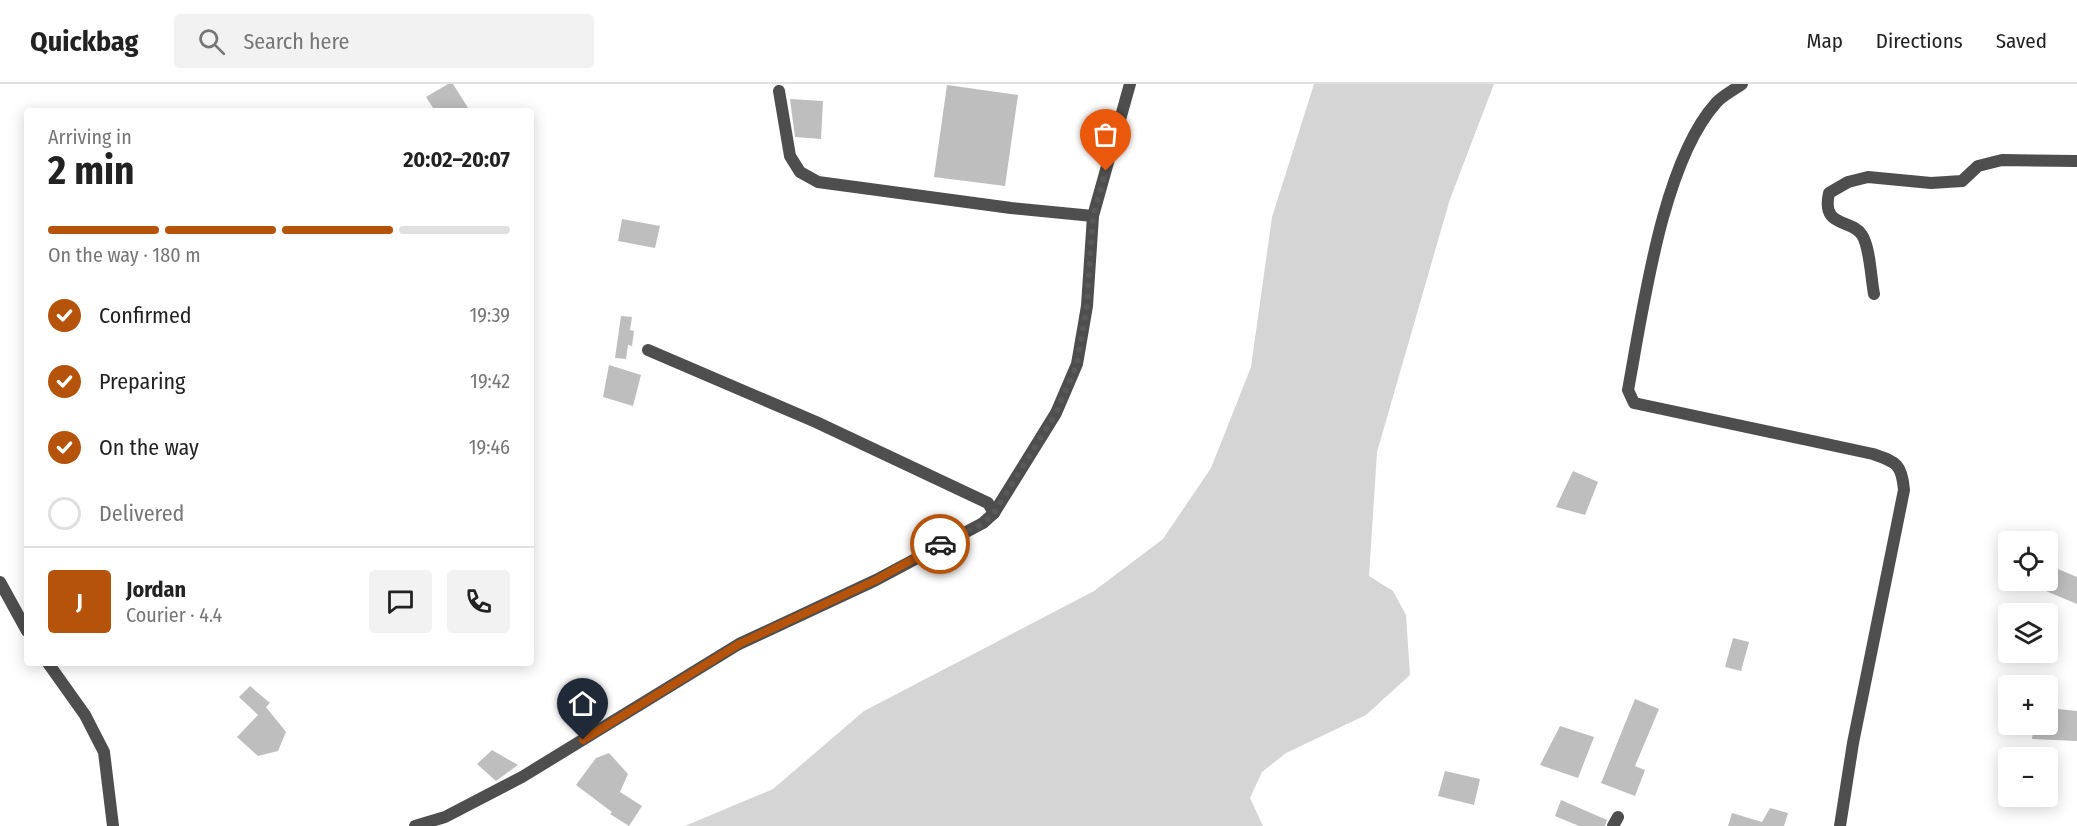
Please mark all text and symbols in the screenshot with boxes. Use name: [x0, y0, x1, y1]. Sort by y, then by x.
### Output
search box: [174, 14, 594, 68]
text: Quickbag: [30, 25, 138, 58]
icon: search: [195, 25, 228, 58]
text: Search here: [243, 28, 349, 55]
text: Map: [1806, 28, 1843, 54]
text: Directions: [1876, 28, 1963, 54]
text: Saved: [1996, 28, 2047, 54]
pin: [1080, 109, 1131, 171]
icon: bag: [1089, 118, 1122, 151]
text: Arriving in: [48, 125, 132, 149]
text: 20:02–20:07: [403, 146, 510, 173]
text: 2 min: [48, 148, 134, 194]
text: On the way · 180 m: [48, 243, 201, 267]
icon: check: [48, 299, 81, 332]
text: Confirmed: [99, 302, 192, 329]
text: 19:39: [470, 303, 510, 327]
icon: check: [48, 365, 81, 398]
text: Preparing: [99, 368, 185, 395]
text: 19:42: [470, 369, 510, 393]
icon: check: [48, 431, 81, 464]
text: On the way: [99, 434, 199, 461]
text: 19:46: [469, 435, 510, 459]
text: Delivered: [99, 500, 184, 527]
courier: [910, 514, 970, 574]
icon: car: [924, 528, 957, 561]
map controls: [1998, 531, 2058, 807]
button: locate: [1998, 531, 2058, 591]
button: chat: [369, 570, 432, 633]
button: phone: [447, 570, 510, 633]
text: Jordan: [126, 576, 186, 603]
text: J: [76, 588, 83, 615]
text: Courier · 4.4: [126, 603, 222, 627]
button: layers: [1998, 603, 2058, 663]
button: +: [1998, 675, 2058, 735]
pin: [557, 678, 608, 740]
icon: home: [566, 687, 599, 720]
button: −: [1998, 747, 2058, 807]

